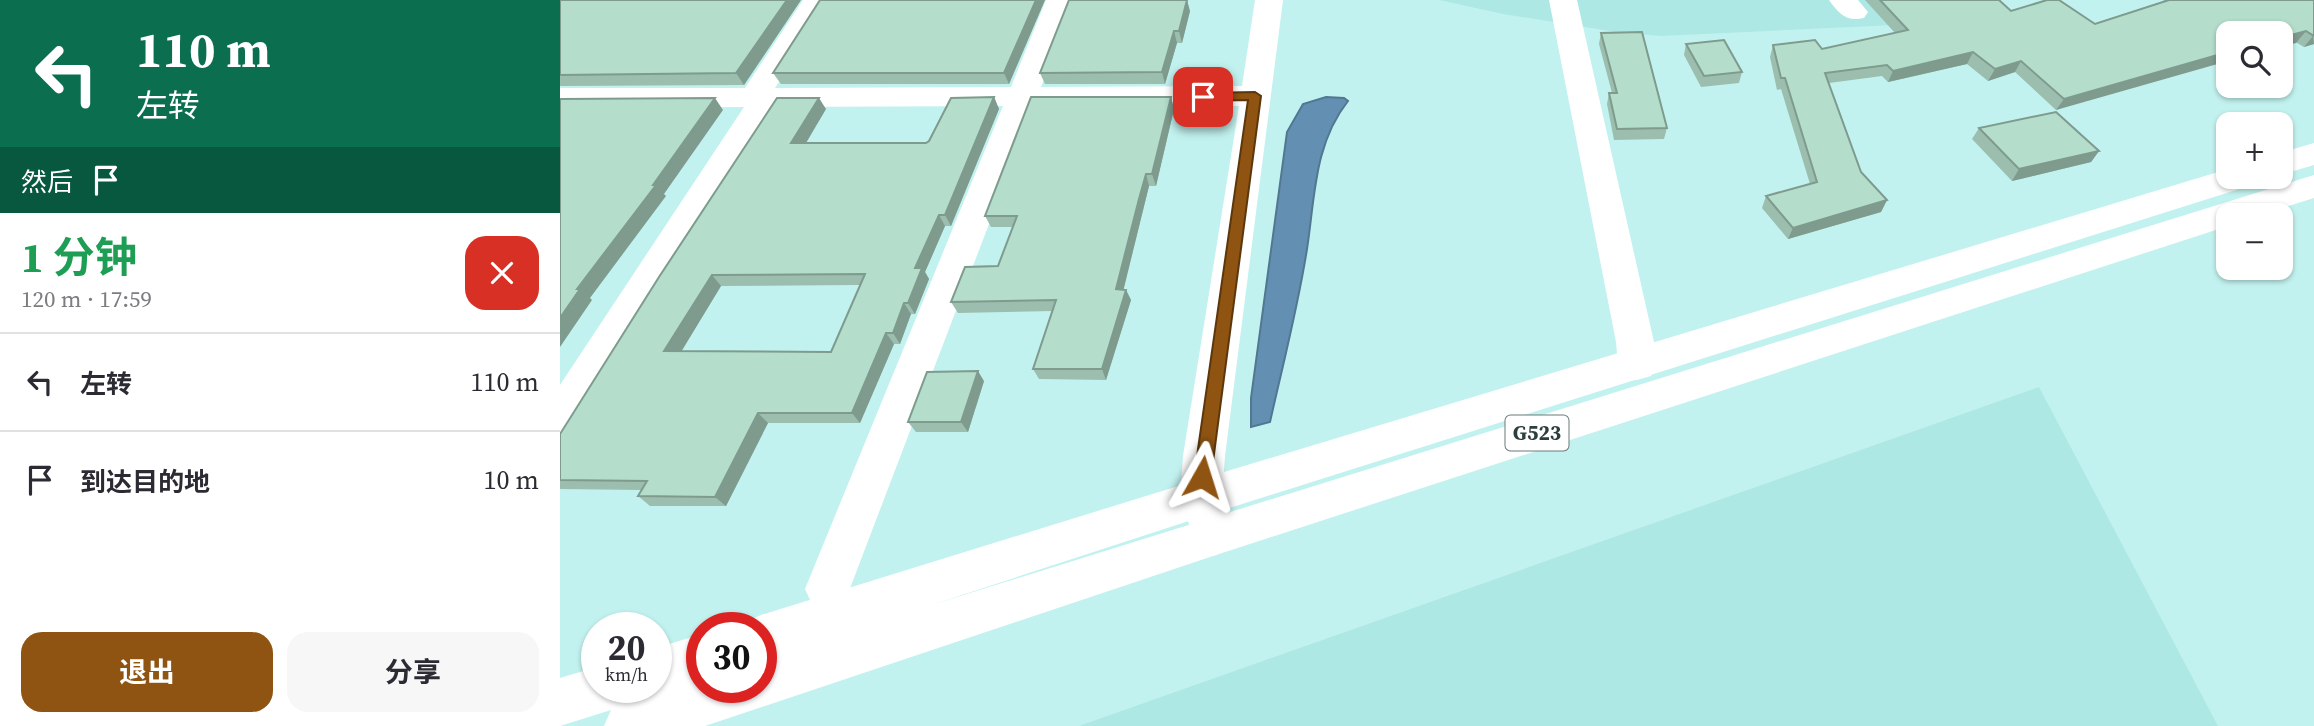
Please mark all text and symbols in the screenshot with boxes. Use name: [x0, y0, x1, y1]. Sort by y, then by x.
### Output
text: 110 m: [136, 16, 271, 83]
map controls: [2216, 21, 2293, 280]
button: search: [2216, 21, 2293, 98]
icon: left: [21, 28, 112, 119]
pin: [1173, 67, 1233, 127]
icon: arrive: [1184, 78, 1222, 116]
text: 左转: [136, 84, 200, 128]
button: +: [2216, 112, 2293, 189]
icon: arrive: [87, 161, 125, 199]
text: 然后: [21, 164, 73, 200]
button: −: [2216, 203, 2293, 280]
text: 1 分钟: [21, 228, 137, 286]
button: close: [465, 236, 539, 310]
text: 120 m · 17:59: [21, 283, 152, 315]
icon: left: [21, 363, 59, 401]
text: 110 m: [471, 364, 539, 400]
text: 左转: [80, 366, 132, 402]
road number: G523: [1506, 416, 1569, 450]
position arrow: [1165, 440, 1239, 514]
icon: arrive: [21, 461, 59, 499]
text: 10 m: [484, 462, 539, 498]
text: 到达目的地: [80, 464, 210, 500]
speed limit sign: 30: [686, 612, 777, 703]
text: 20: [608, 624, 645, 672]
button: 退出: [21, 632, 273, 712]
button: 分享: [287, 632, 539, 712]
text: km/h: [605, 662, 648, 687]

